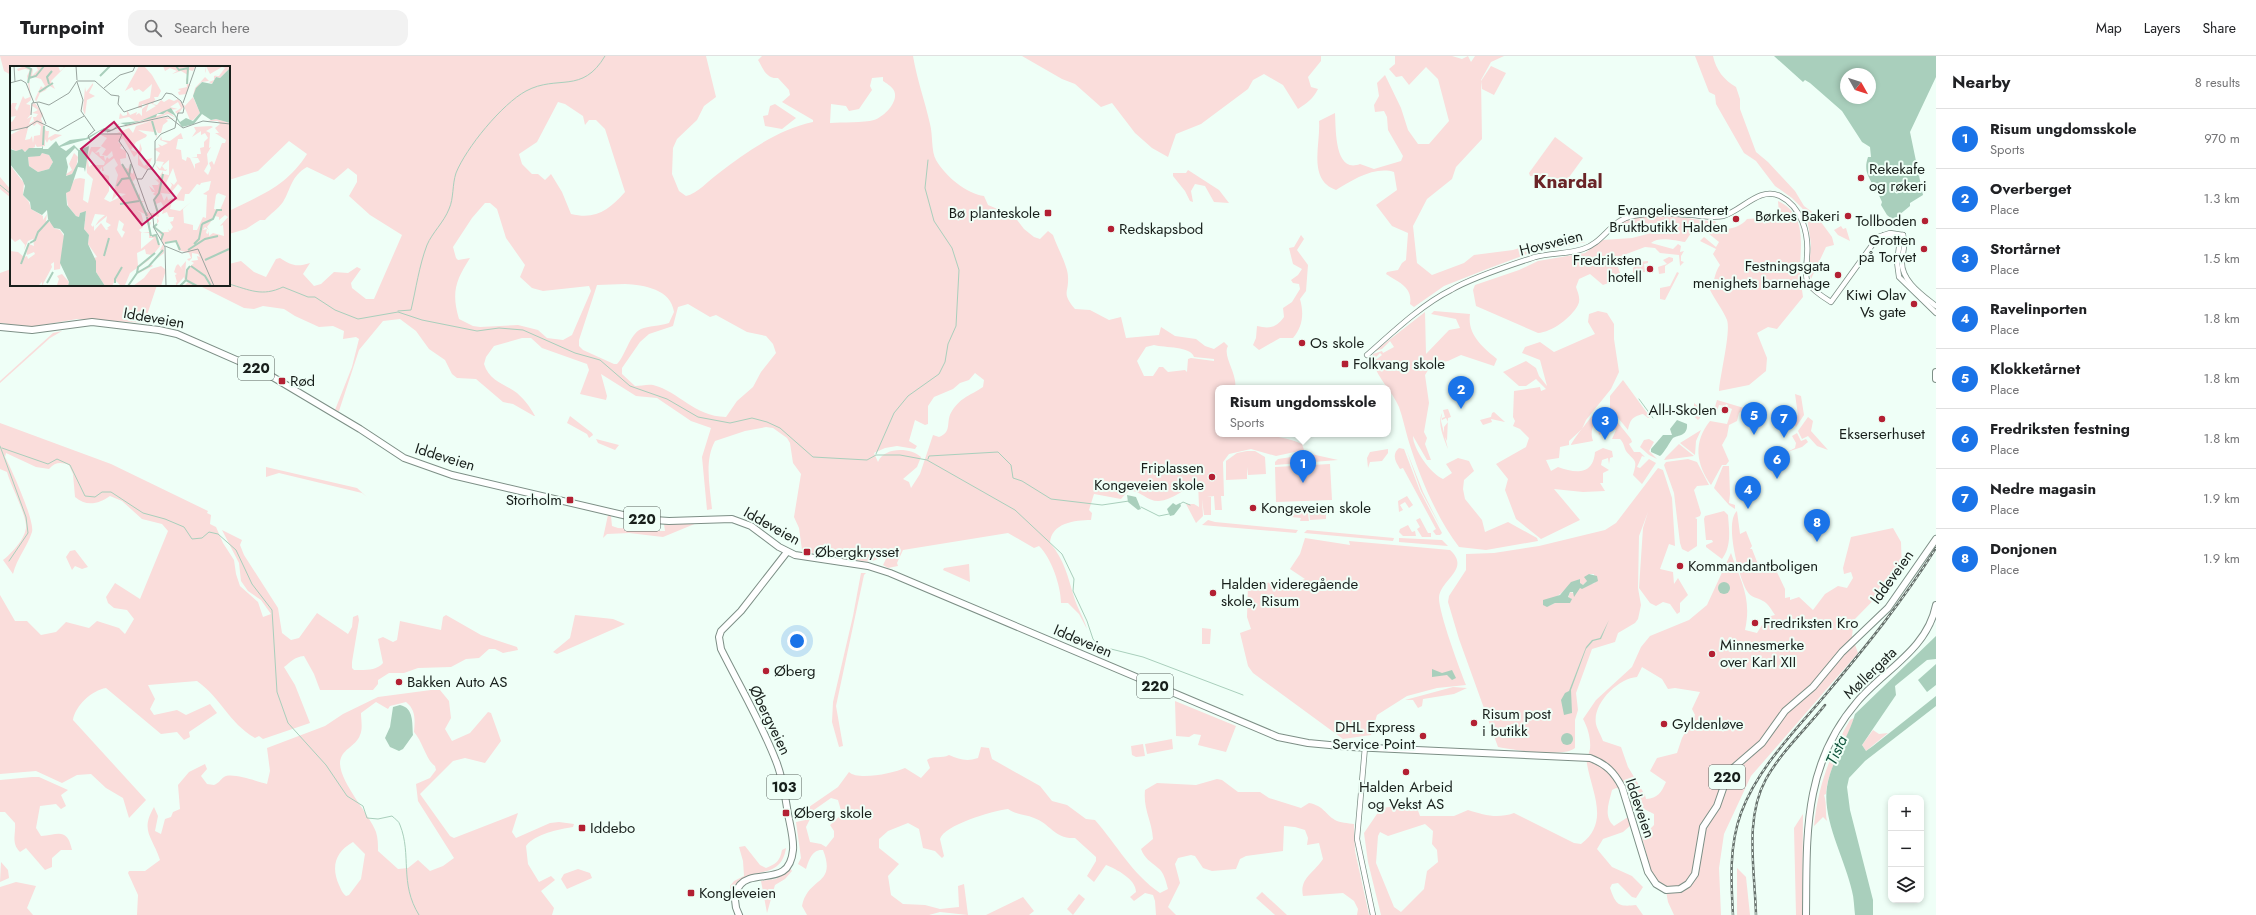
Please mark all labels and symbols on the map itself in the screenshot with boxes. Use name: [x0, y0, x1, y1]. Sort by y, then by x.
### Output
inset map: [10, 66, 230, 286]
north arrow: [1840, 68, 1876, 104]
place label: Rekekafe og røkeri: [1869, 158, 1927, 197]
district label: Knardal: [1533, 168, 1603, 195]
marker: Rekekafe og røkeri: [1856, 173, 1866, 183]
place label: Evangeliesenteret Bruktbutikk Halden: [1609, 199, 1728, 238]
place label: Bø planteskole: [949, 202, 1040, 224]
place label: Børkes Bakeri: [1755, 205, 1840, 227]
marker: Bø planteskole: [1043, 208, 1053, 218]
place label: Tollboden: [1856, 210, 1917, 232]
marker: Børkes Bakeri: [1843, 211, 1853, 221]
marker: Evangeliesenteret Bruktbutikk Halden: [1731, 214, 1741, 224]
marker: Tollboden: [1920, 216, 1930, 226]
place label: Redskapsbod: [1119, 218, 1203, 240]
marker: Redskapsbod: [1106, 224, 1116, 234]
street label: Hovsveien: [1517, 224, 1585, 262]
place label: Grotten på Torvet: [1859, 229, 1916, 268]
marker: Grotten på Torvet: [1919, 244, 1929, 254]
place label: Fredriksten hotell: [1573, 249, 1642, 288]
place label: Festningsgata menighets barnehage: [1693, 255, 1830, 294]
marker: Fredriksten hotell: [1645, 264, 1655, 274]
marker: Festningsgata menighets barnehage: [1833, 270, 1843, 280]
place label: Kiwi Olav Vs gate: [1846, 284, 1906, 323]
marker: Kiwi Olav Vs gate: [1909, 299, 1919, 309]
street label: Iddeveien: [122, 302, 186, 334]
place label: Os skole: [1310, 332, 1364, 354]
marker: Os skole: [1297, 338, 1307, 348]
place label: Folkvang skole: [1353, 353, 1445, 375]
road number: 220: [238, 356, 274, 380]
marker: Folkvang skole: [1340, 359, 1350, 369]
place label: Rød: [290, 370, 315, 392]
marker: Rød: [277, 376, 287, 386]
pin: 2: [1448, 376, 1474, 409]
place label: All-I-Skolen: [1648, 399, 1717, 421]
pin: 5: [1741, 402, 1767, 435]
marker: All-I-Skolen: [1720, 405, 1730, 415]
pin: 7: [1771, 405, 1797, 438]
pin: 3: [1592, 407, 1618, 440]
marker: Ekserserhuset: [1877, 414, 1887, 424]
place label: Ekserserhuset: [1839, 423, 1925, 445]
street label: Iddeveien: [412, 437, 478, 477]
pin: 6: [1764, 446, 1790, 479]
pin: 1: [1290, 450, 1316, 483]
place label: Friplassen Kongeveien skole: [1094, 457, 1204, 496]
marker: Friplassen Kongeveien skole: [1207, 472, 1217, 482]
pin: 4: [1735, 476, 1761, 509]
place label: Storholm: [506, 489, 562, 511]
marker: Storholm: [565, 495, 575, 505]
place label: Kongeveien skole: [1261, 497, 1371, 519]
street label: Iddeveien: [740, 501, 804, 551]
marker: Kongeveien skole: [1248, 503, 1258, 513]
road number: 220: [624, 507, 660, 531]
pin: 8: [1804, 509, 1830, 542]
place label: Øbergkrysset: [815, 541, 899, 563]
street label: Iddeveien: [1865, 545, 1919, 609]
marker: Øbergkrysset: [802, 547, 812, 557]
place label: Kommandantboligen: [1688, 555, 1818, 577]
marker: Kommandantboligen: [1675, 561, 1685, 571]
place label: Halden videregående skole, Risum: [1221, 573, 1358, 612]
marker: Halden videregående skole, Risum: [1208, 588, 1218, 598]
place label: Fredriksten Kro: [1763, 612, 1858, 634]
marker: Fredriksten Kro: [1750, 618, 1760, 628]
street label: Iddeveien: [1050, 619, 1116, 663]
your location: [787, 631, 807, 651]
place label: Minnesmerke over Karl XII: [1720, 634, 1805, 673]
street label: Møllergata: [1838, 642, 1902, 704]
marker: Minnesmerke over Karl XII: [1707, 649, 1717, 659]
place label: Øberg: [774, 660, 816, 682]
marker: Øberg: [761, 666, 771, 676]
place label: Bakken Auto AS: [407, 671, 508, 693]
road number: 220: [1137, 674, 1173, 698]
marker: Bakken Auto AS: [394, 677, 404, 687]
street label: Øbergveien: [744, 681, 796, 759]
place label: Risum post i butikk: [1482, 703, 1551, 742]
place label: Gyldenløve: [1672, 713, 1744, 735]
place label: DHL Express Service Point: [1332, 716, 1415, 755]
marker: Risum post i butikk: [1469, 718, 1479, 728]
marker: Gyldenløve: [1659, 719, 1669, 729]
marker: DHL Express Service Point: [1418, 731, 1428, 741]
water label: Tista: [1820, 732, 1853, 769]
road number: 220: [1709, 765, 1745, 789]
marker: Halden Arbeid og Vekst AS: [1401, 767, 1411, 777]
road number: 103: [767, 775, 801, 799]
street label: Iddeveien: [1620, 775, 1660, 841]
place label: Halden Arbeid og Vekst AS: [1359, 776, 1453, 815]
place label: Øberg skole: [794, 802, 872, 824]
marker: Øberg skole: [781, 808, 791, 818]
place label: Iddebo: [590, 817, 635, 839]
marker: Iddebo: [577, 823, 587, 833]
place label: Kongleveien: [699, 882, 776, 904]
marker: Kongleveien: [686, 888, 696, 898]

